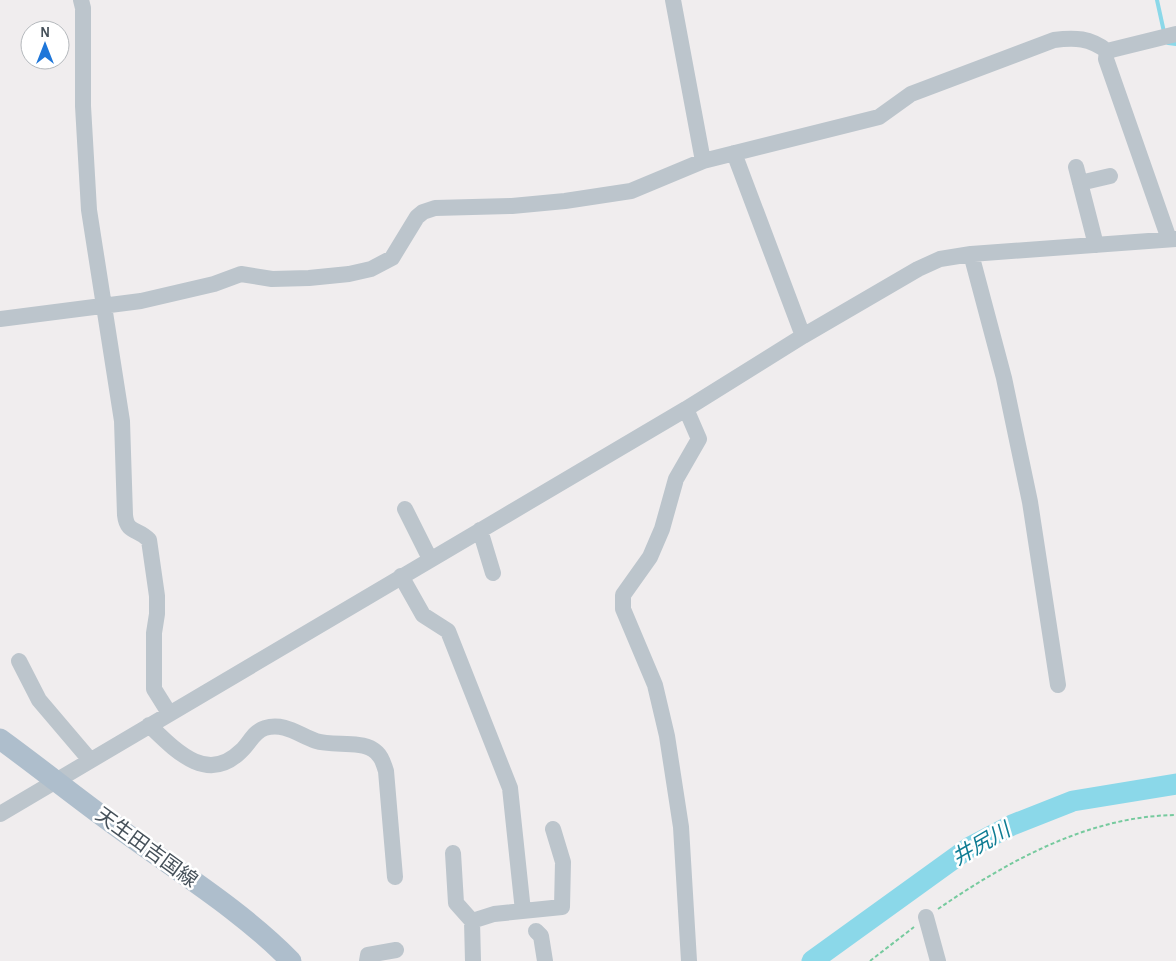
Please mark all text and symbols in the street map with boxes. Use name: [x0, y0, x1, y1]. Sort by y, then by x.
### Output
north arrow: [20, 20, 70, 70]
text: N: [40, 26, 50, 40]
street label: 天生田吉国線: [92, 803, 202, 891]
water label: 井尻川: [948, 818, 1016, 869]

